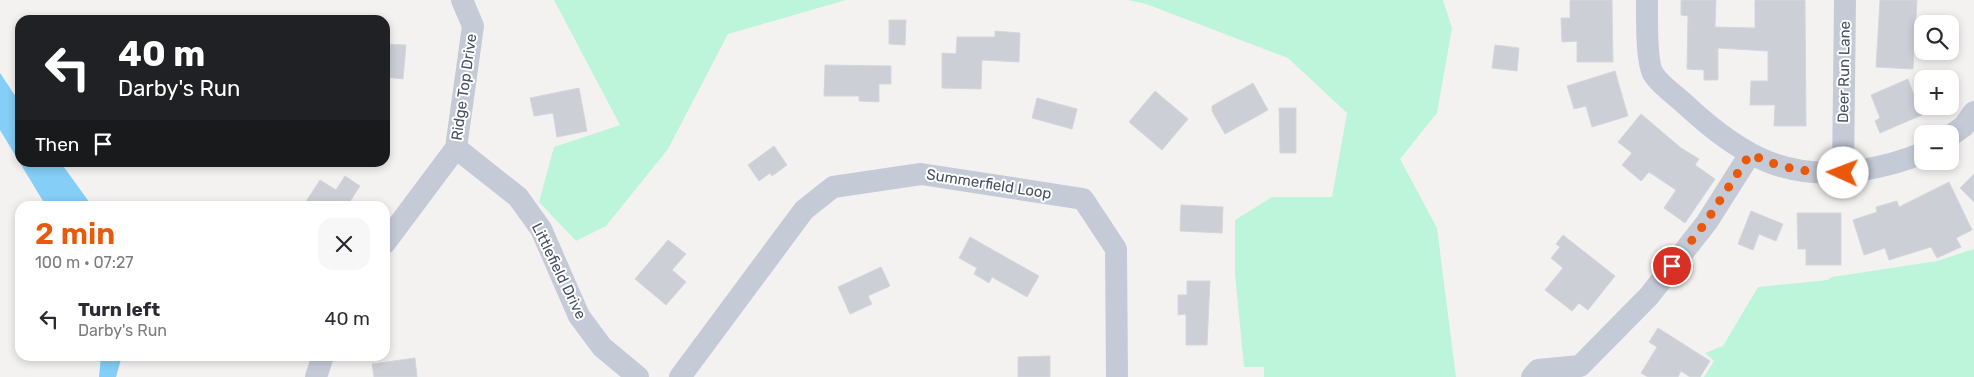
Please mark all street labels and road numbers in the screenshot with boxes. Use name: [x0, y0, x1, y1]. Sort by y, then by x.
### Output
street label: Deer Run Lane: [1834, 21, 1854, 123]
street label: Ridge Top Drive: [448, 32, 480, 142]
street label: Summerfield Loop: [925, 165, 1053, 203]
street label: Littlefield Drive: [528, 220, 590, 322]

